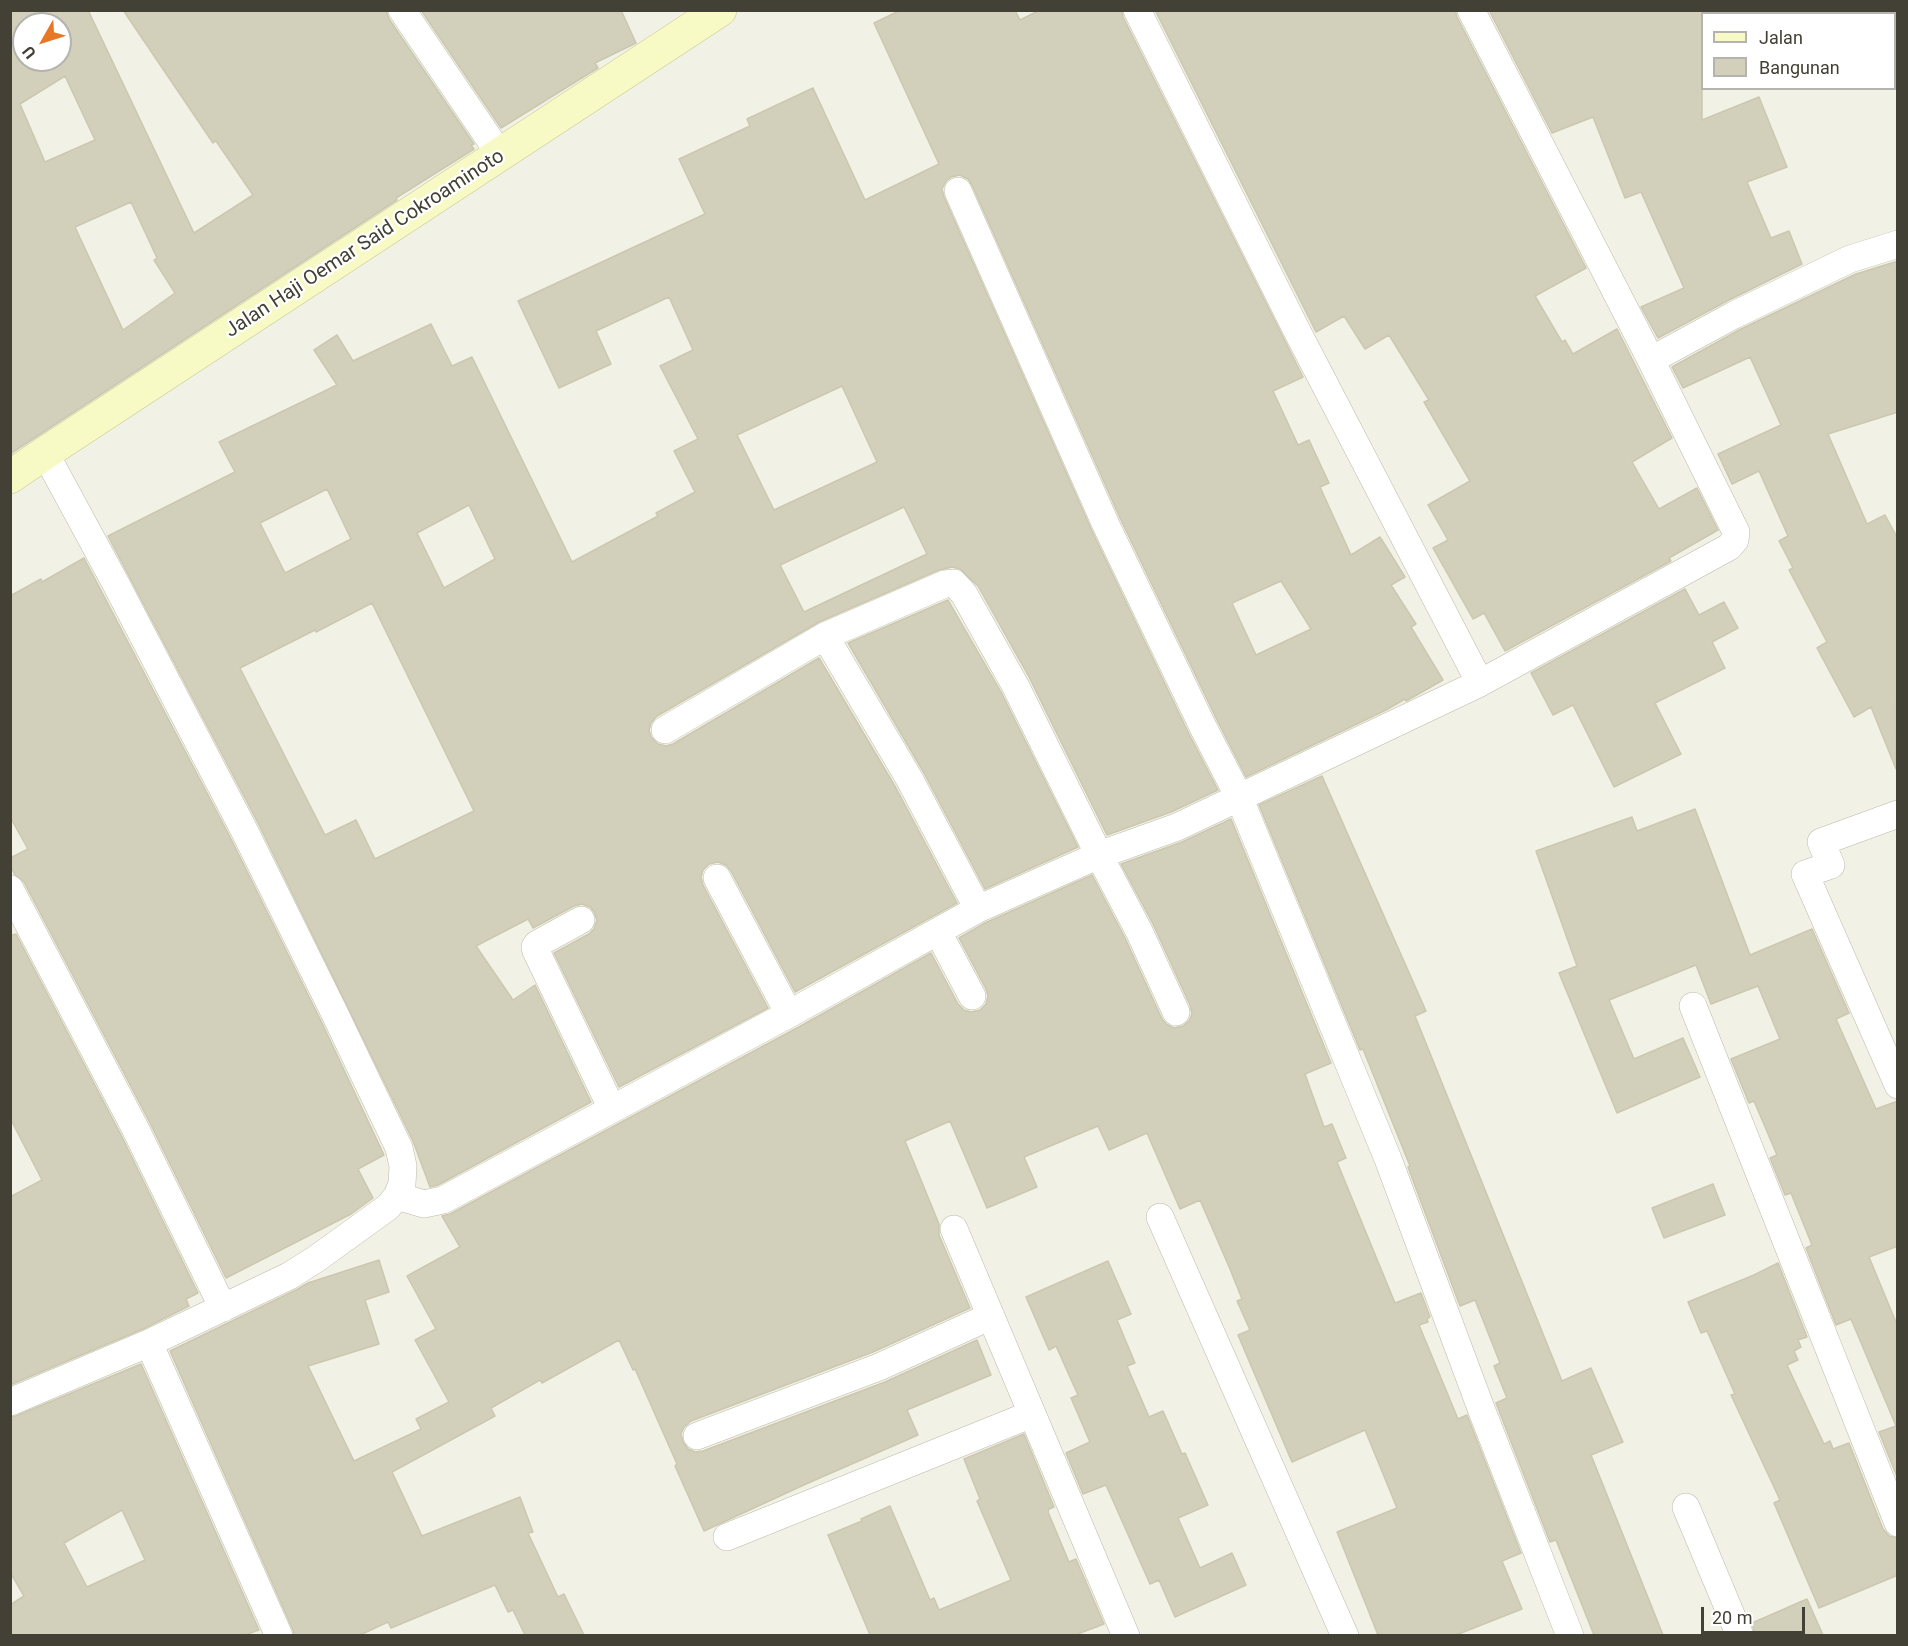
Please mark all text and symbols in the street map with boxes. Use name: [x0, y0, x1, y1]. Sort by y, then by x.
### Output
north arrow: [12, 12, 72, 72]
legend: [1701, 12, 1896, 90]
text: Jalan: [1759, 27, 1803, 48]
text: U: [18, 42, 40, 62]
text: Bangunan: [1759, 57, 1840, 78]
street label: Jalan Haji Oemar Said Cokroaminoto: [221, 145, 509, 343]
scale bar: [1704, 1595, 1808, 1633]
text: 20 m: [1712, 1607, 1752, 1628]

